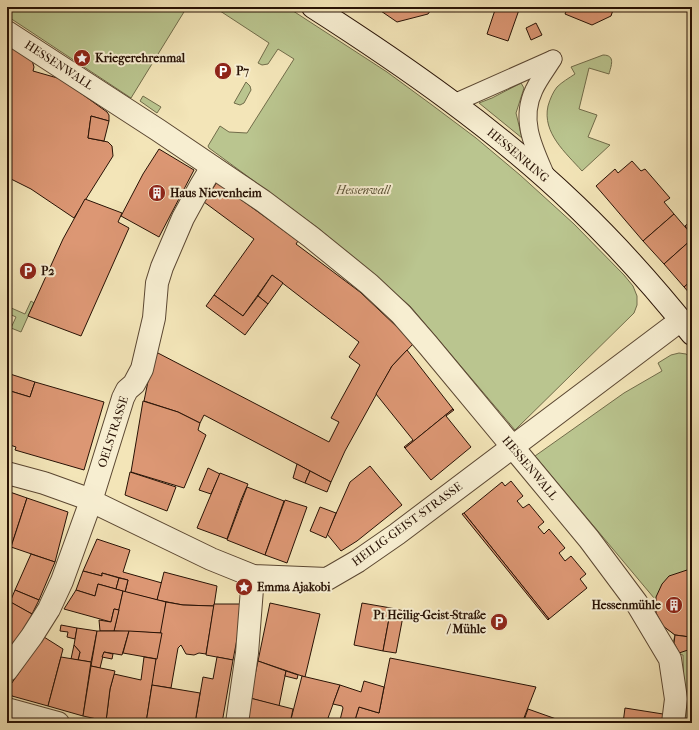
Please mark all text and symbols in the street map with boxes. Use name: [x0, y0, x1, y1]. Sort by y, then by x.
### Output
street label: HESSENWALL: [22, 38, 97, 93]
place icon: Kriegerehrenmal: [72, 48, 92, 68]
place label: Kriegerehrenmal: [95, 51, 186, 66]
parking icon: P7: [213, 61, 233, 81]
place label: P7: [236, 64, 249, 78]
street label: HESSENRING: [484, 125, 552, 185]
building icon: Haus Nievenheim: [147, 183, 167, 203]
park label: Hessenwall: [335, 183, 392, 197]
place label: Haus Nievenheim: [170, 186, 263, 200]
parking icon: P2: [18, 261, 38, 281]
place label: P2: [41, 264, 55, 278]
street label: OELSTRASSE: [95, 394, 131, 470]
street label: HESSENWALL: [499, 433, 561, 503]
street label: HEILIG-GEIST-STRASSE: [349, 479, 465, 569]
place icon: Emma Ajakobi: [234, 577, 254, 597]
place label: Emma Ajakobi: [257, 580, 331, 594]
building icon: Hessenmühle: [664, 595, 684, 615]
place label: Hessenmühle: [591, 598, 661, 612]
place label: P1 Heilig-Geist-Straße / Mühle: [373, 608, 486, 636]
parking icon: P1 Heilig-Geist-Straße / Mühle: [489, 612, 509, 632]

